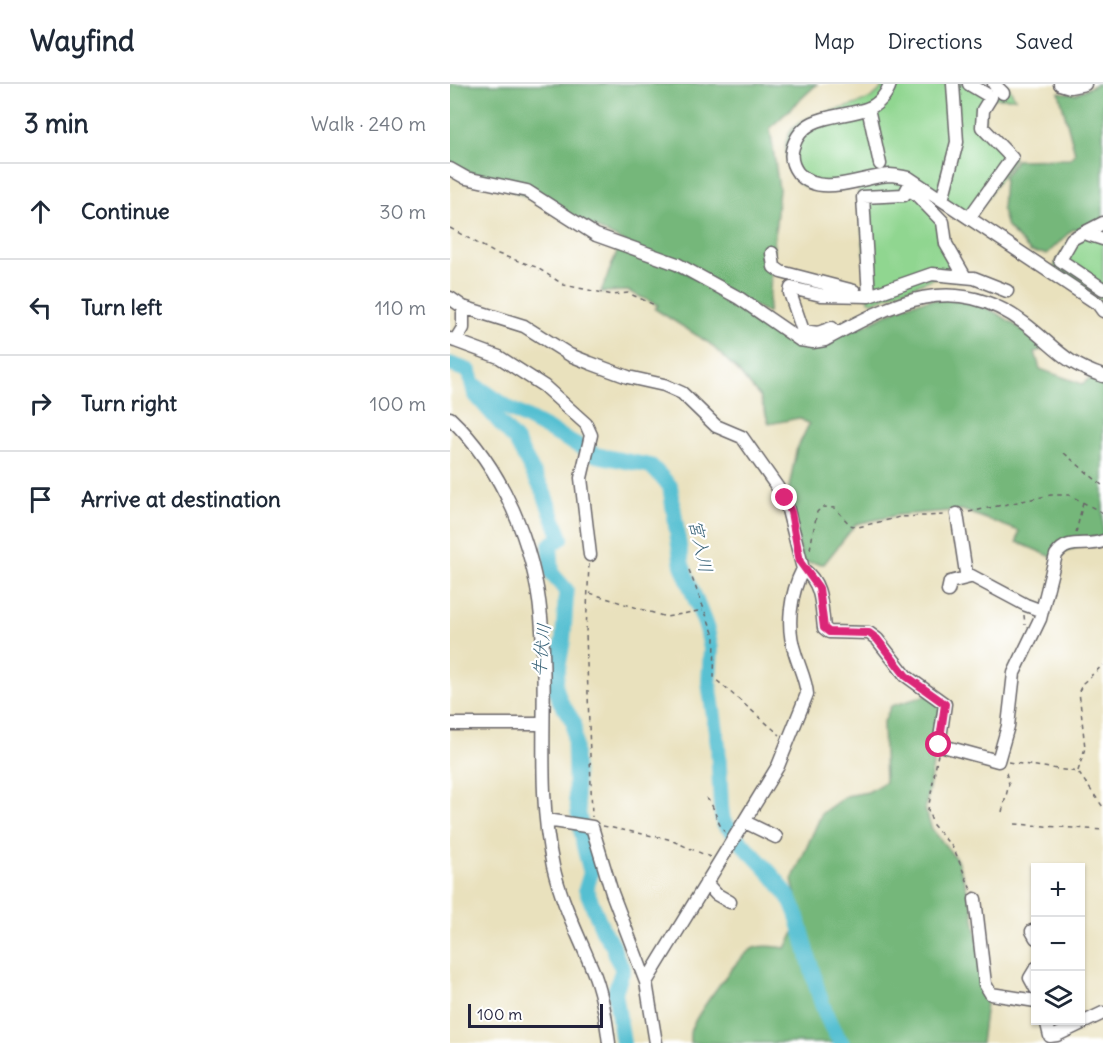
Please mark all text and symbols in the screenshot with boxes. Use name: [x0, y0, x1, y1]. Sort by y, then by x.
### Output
text: Wayfind: [30, 23, 134, 59]
text: Map: [814, 28, 855, 55]
text: Directions: [888, 28, 982, 55]
text: Saved: [1015, 28, 1073, 55]
text: 3 min: [24, 107, 89, 140]
text: Walk · 240 m: [311, 111, 426, 136]
icon: ahead: [24, 195, 57, 228]
text: Continue: [81, 197, 170, 225]
text: 30 m: [379, 199, 426, 224]
icon: left: [24, 291, 57, 324]
text: Turn left: [81, 293, 162, 321]
text: 110 m: [375, 295, 426, 320]
icon: right: [24, 387, 57, 420]
text: Turn right: [81, 389, 177, 417]
text: 100 m: [369, 391, 426, 416]
icon: arrive: [24, 483, 57, 516]
route end: [771, 484, 797, 510]
text: Arrive at destination: [81, 485, 281, 513]
water label: 宮入川: [684, 517, 718, 575]
water label: 牛伏川: [527, 622, 555, 678]
route start: [925, 731, 951, 757]
map controls: [1031, 863, 1085, 1025]
button: +: [1031, 863, 1085, 917]
button: −: [1031, 917, 1085, 971]
button: layers: [1031, 971, 1085, 1025]
scale bar: [468, 1001, 603, 1028]
text: 100 m: [477, 1004, 522, 1024]

